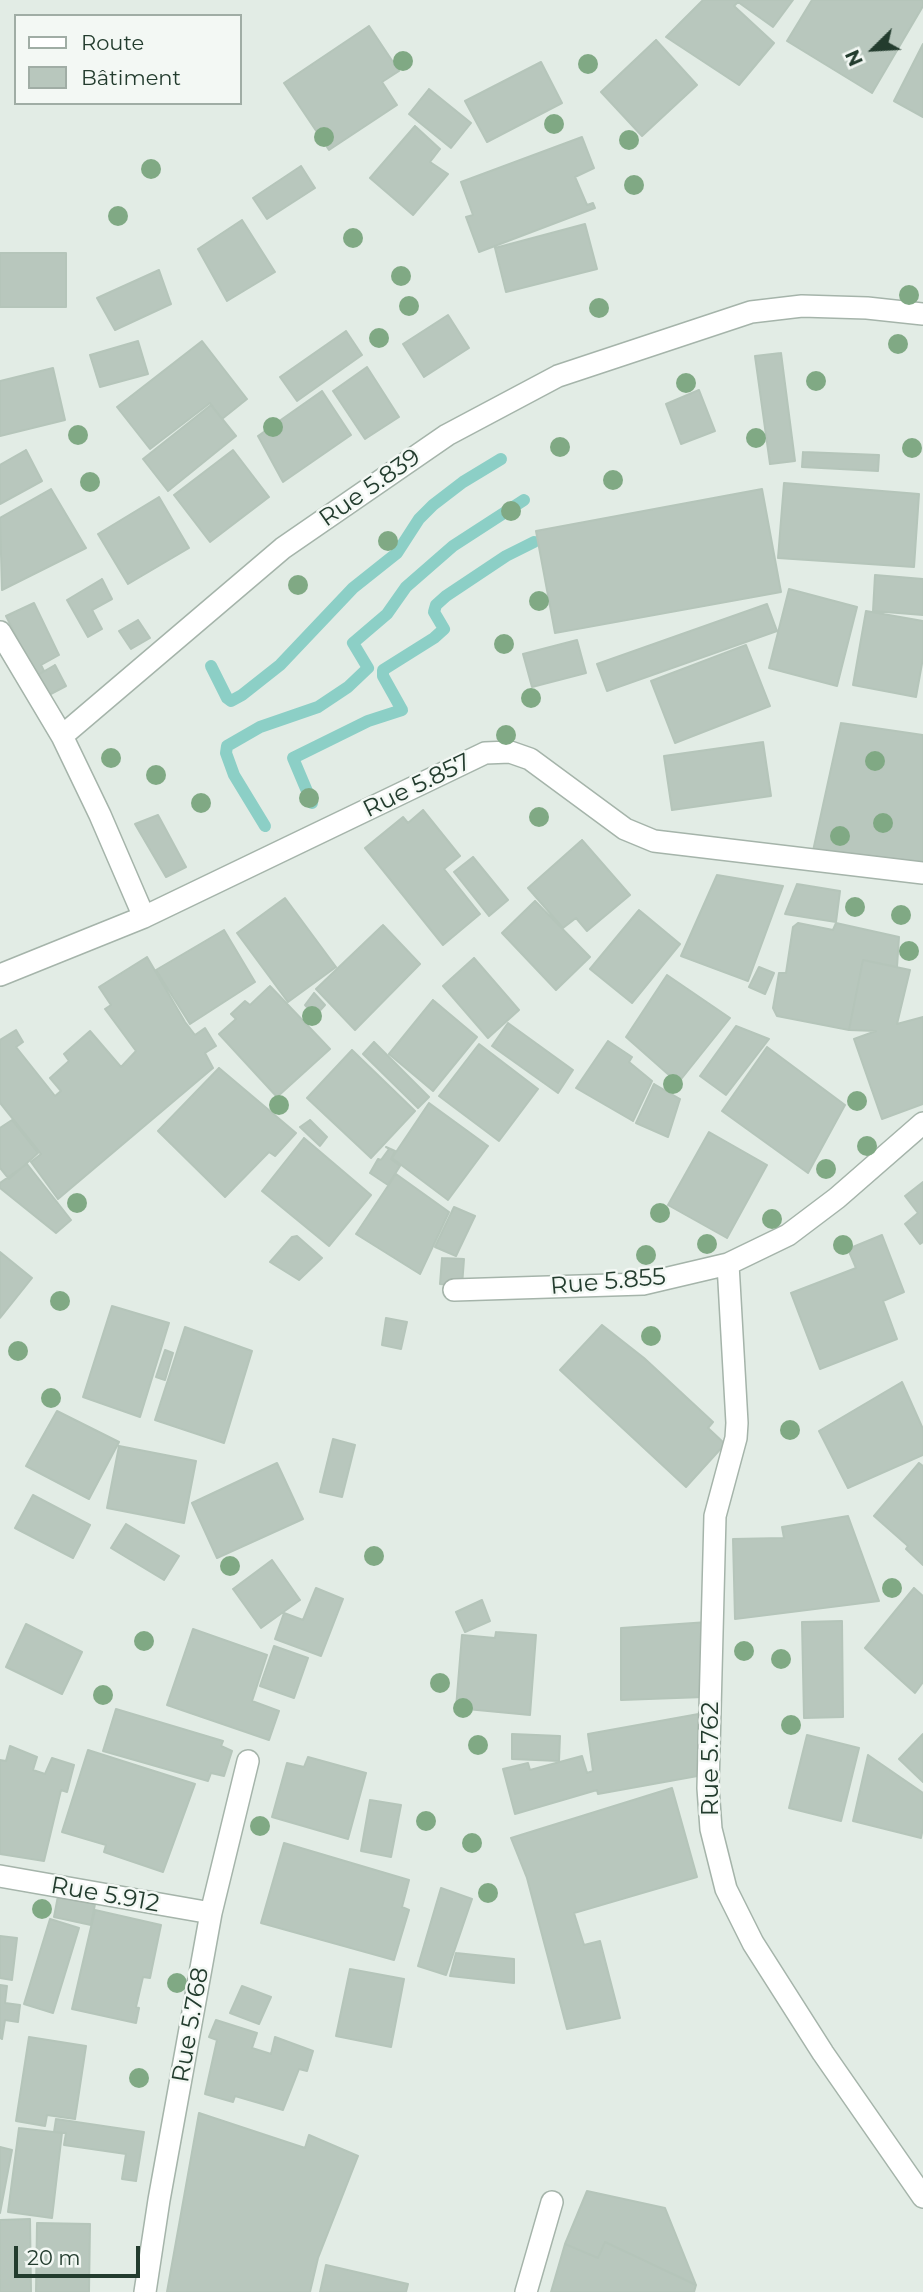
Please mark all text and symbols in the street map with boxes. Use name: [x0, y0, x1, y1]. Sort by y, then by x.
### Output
legend: [14, 14, 242, 105]
north arrow: [839, 14, 909, 84]
text: Route: [81, 30, 144, 55]
text: N: [841, 46, 868, 69]
text: Bâtiment: [81, 65, 181, 90]
street label: Rue 5.839: [314, 443, 426, 533]
street label: Rue 5.857: [359, 748, 475, 824]
street label: Rue 5.855: [549, 1263, 667, 1301]
street label: Rue 5.762: [697, 1702, 725, 1816]
street label: Rue 5.912: [48, 1871, 162, 1919]
street label: Rue 5.768: [167, 1965, 215, 2085]
scale bar: [18, 2232, 144, 2276]
text: 20 m: [27, 2245, 81, 2270]

